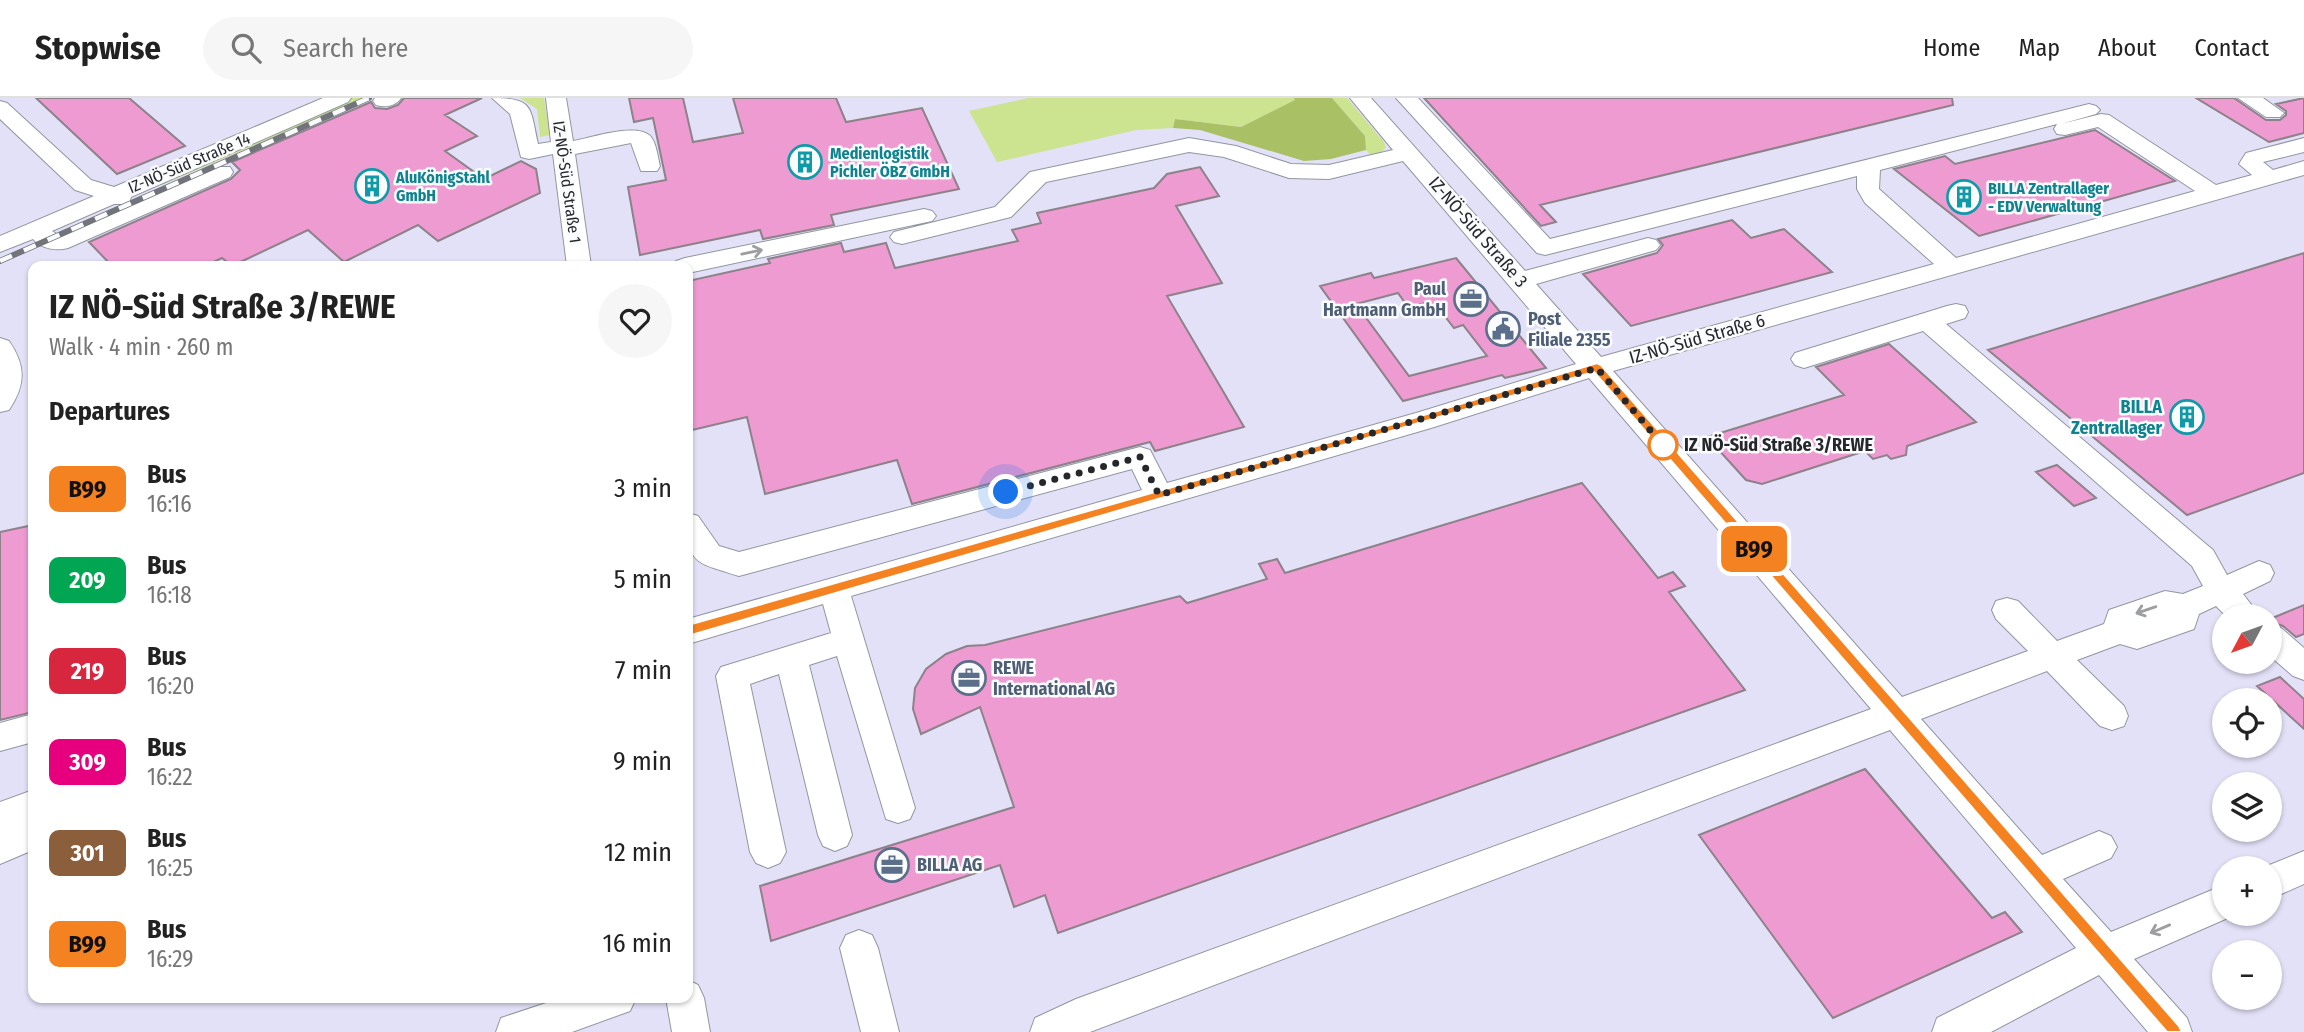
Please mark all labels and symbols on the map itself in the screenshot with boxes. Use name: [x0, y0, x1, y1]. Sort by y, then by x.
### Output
street label: IZ-NÖ-Süd Straße 1: [549, 120, 585, 244]
street label: IZ-NÖ-Süd Straße 14: [125, 129, 253, 197]
building icon: Medienlogistik Pichler ÖBZ GmbH: [786, 143, 824, 181]
place label: Medienlogistik Pichler ÖBZ GmbH: [830, 144, 950, 181]
building icon: AluKönigStahl GmbH: [353, 167, 391, 205]
place label: AluKönigStahl GmbH: [395, 168, 491, 205]
street label: IZ-NÖ-Süd Straße 3: [1424, 172, 1532, 292]
building icon: BILLA Zentrallager - EDV Verwaltung: [1945, 178, 1983, 216]
place label: BILLA Zentrallager - EDV Verwaltung: [1988, 179, 2109, 216]
one-way arrow: [740, 244, 763, 258]
place label: Paul Hartmann GmbH: [1323, 278, 1446, 321]
office icon: Paul Hartmann GmbH: [1452, 280, 1490, 318]
place label: Post Filiale 2355: [1528, 308, 1611, 351]
street label: IZ-NÖ-Süd Straße 6: [1627, 309, 1768, 369]
public building icon: Post Filiale 2355: [1484, 310, 1522, 348]
place label: BILLA Zentrallager: [2071, 396, 2162, 439]
building icon: BILLA Zentrallager: [2168, 398, 2206, 436]
marker: IZ NÖ-Süd Straße 3/REWE: [1648, 430, 1678, 460]
place label: IZ NÖ-Süd Straße 3/REWE: [1684, 434, 1874, 456]
your location: [988, 474, 1023, 509]
line badge: B99: [1714, 526, 1794, 572]
north arrow: [2212, 604, 2282, 674]
one-way arrow: [2136, 605, 2158, 617]
place label: REWE International AG: [993, 657, 1115, 700]
office icon: REWE International AG: [950, 659, 988, 697]
office icon: BILLA AG: [873, 846, 911, 884]
place label: BILLA AG: [917, 854, 982, 876]
one-way arrow: [2150, 923, 2171, 936]

